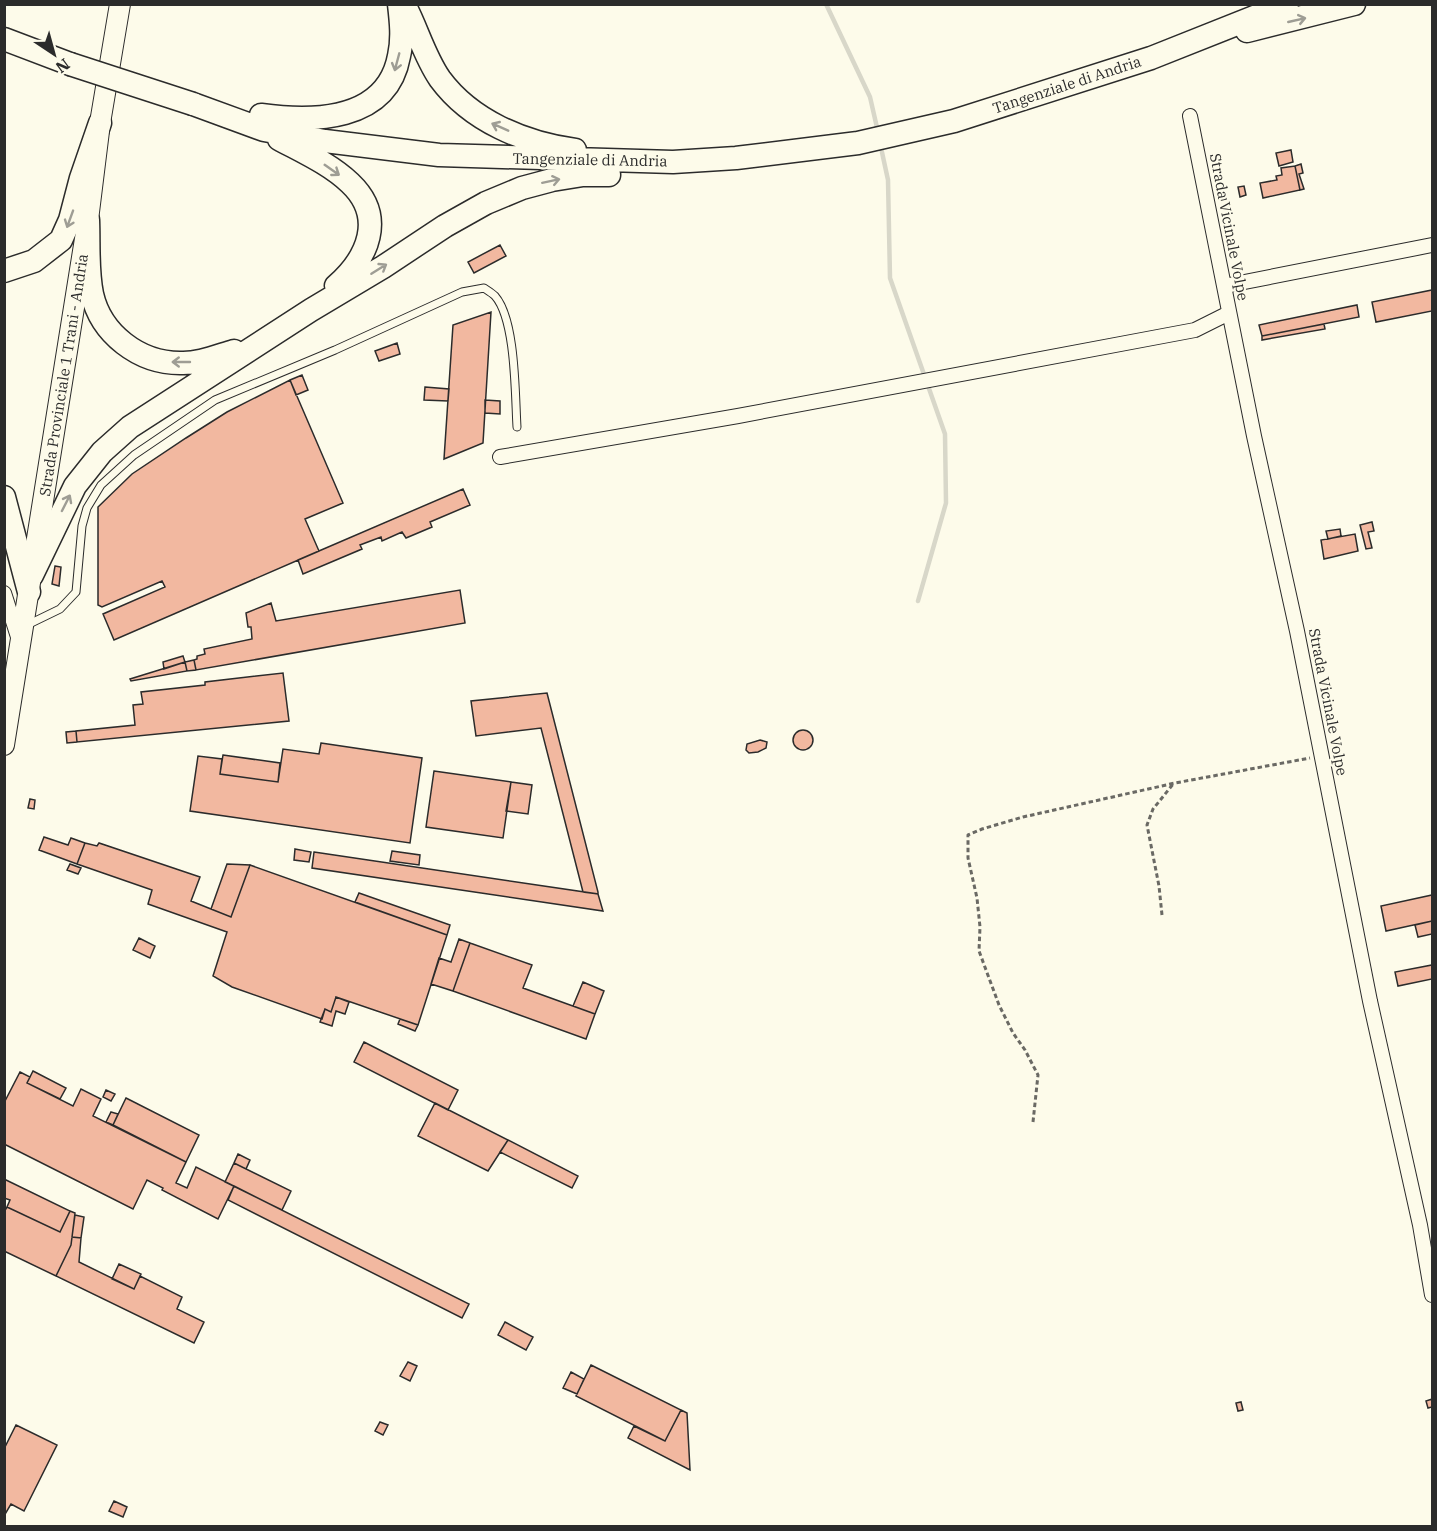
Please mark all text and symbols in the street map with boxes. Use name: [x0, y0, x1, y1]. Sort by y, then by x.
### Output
one-way arrow: [1287, 13, 1306, 25]
north arrow: [24, 24, 84, 84]
one-way arrow: [391, 52, 402, 71]
street label: Tangenziale di Andria: [990, 52, 1144, 118]
text: N: [52, 54, 74, 78]
one-way arrow: [492, 121, 510, 133]
street label: Tangenziale di Andria: [512, 149, 668, 170]
street label: Strada Vicinale Volpe: [1206, 152, 1253, 302]
one-way arrow: [324, 164, 340, 176]
one-way arrow: [541, 175, 560, 186]
one-way arrow: [63, 209, 74, 228]
street label: Strada Provinciale 1 Trani - Andria: [35, 252, 92, 498]
one-way arrow: [370, 262, 387, 274]
one-way arrow: [172, 356, 192, 368]
one-way arrow: [60, 495, 72, 512]
street label: Strada Vicinale Volpe: [1305, 627, 1352, 777]

